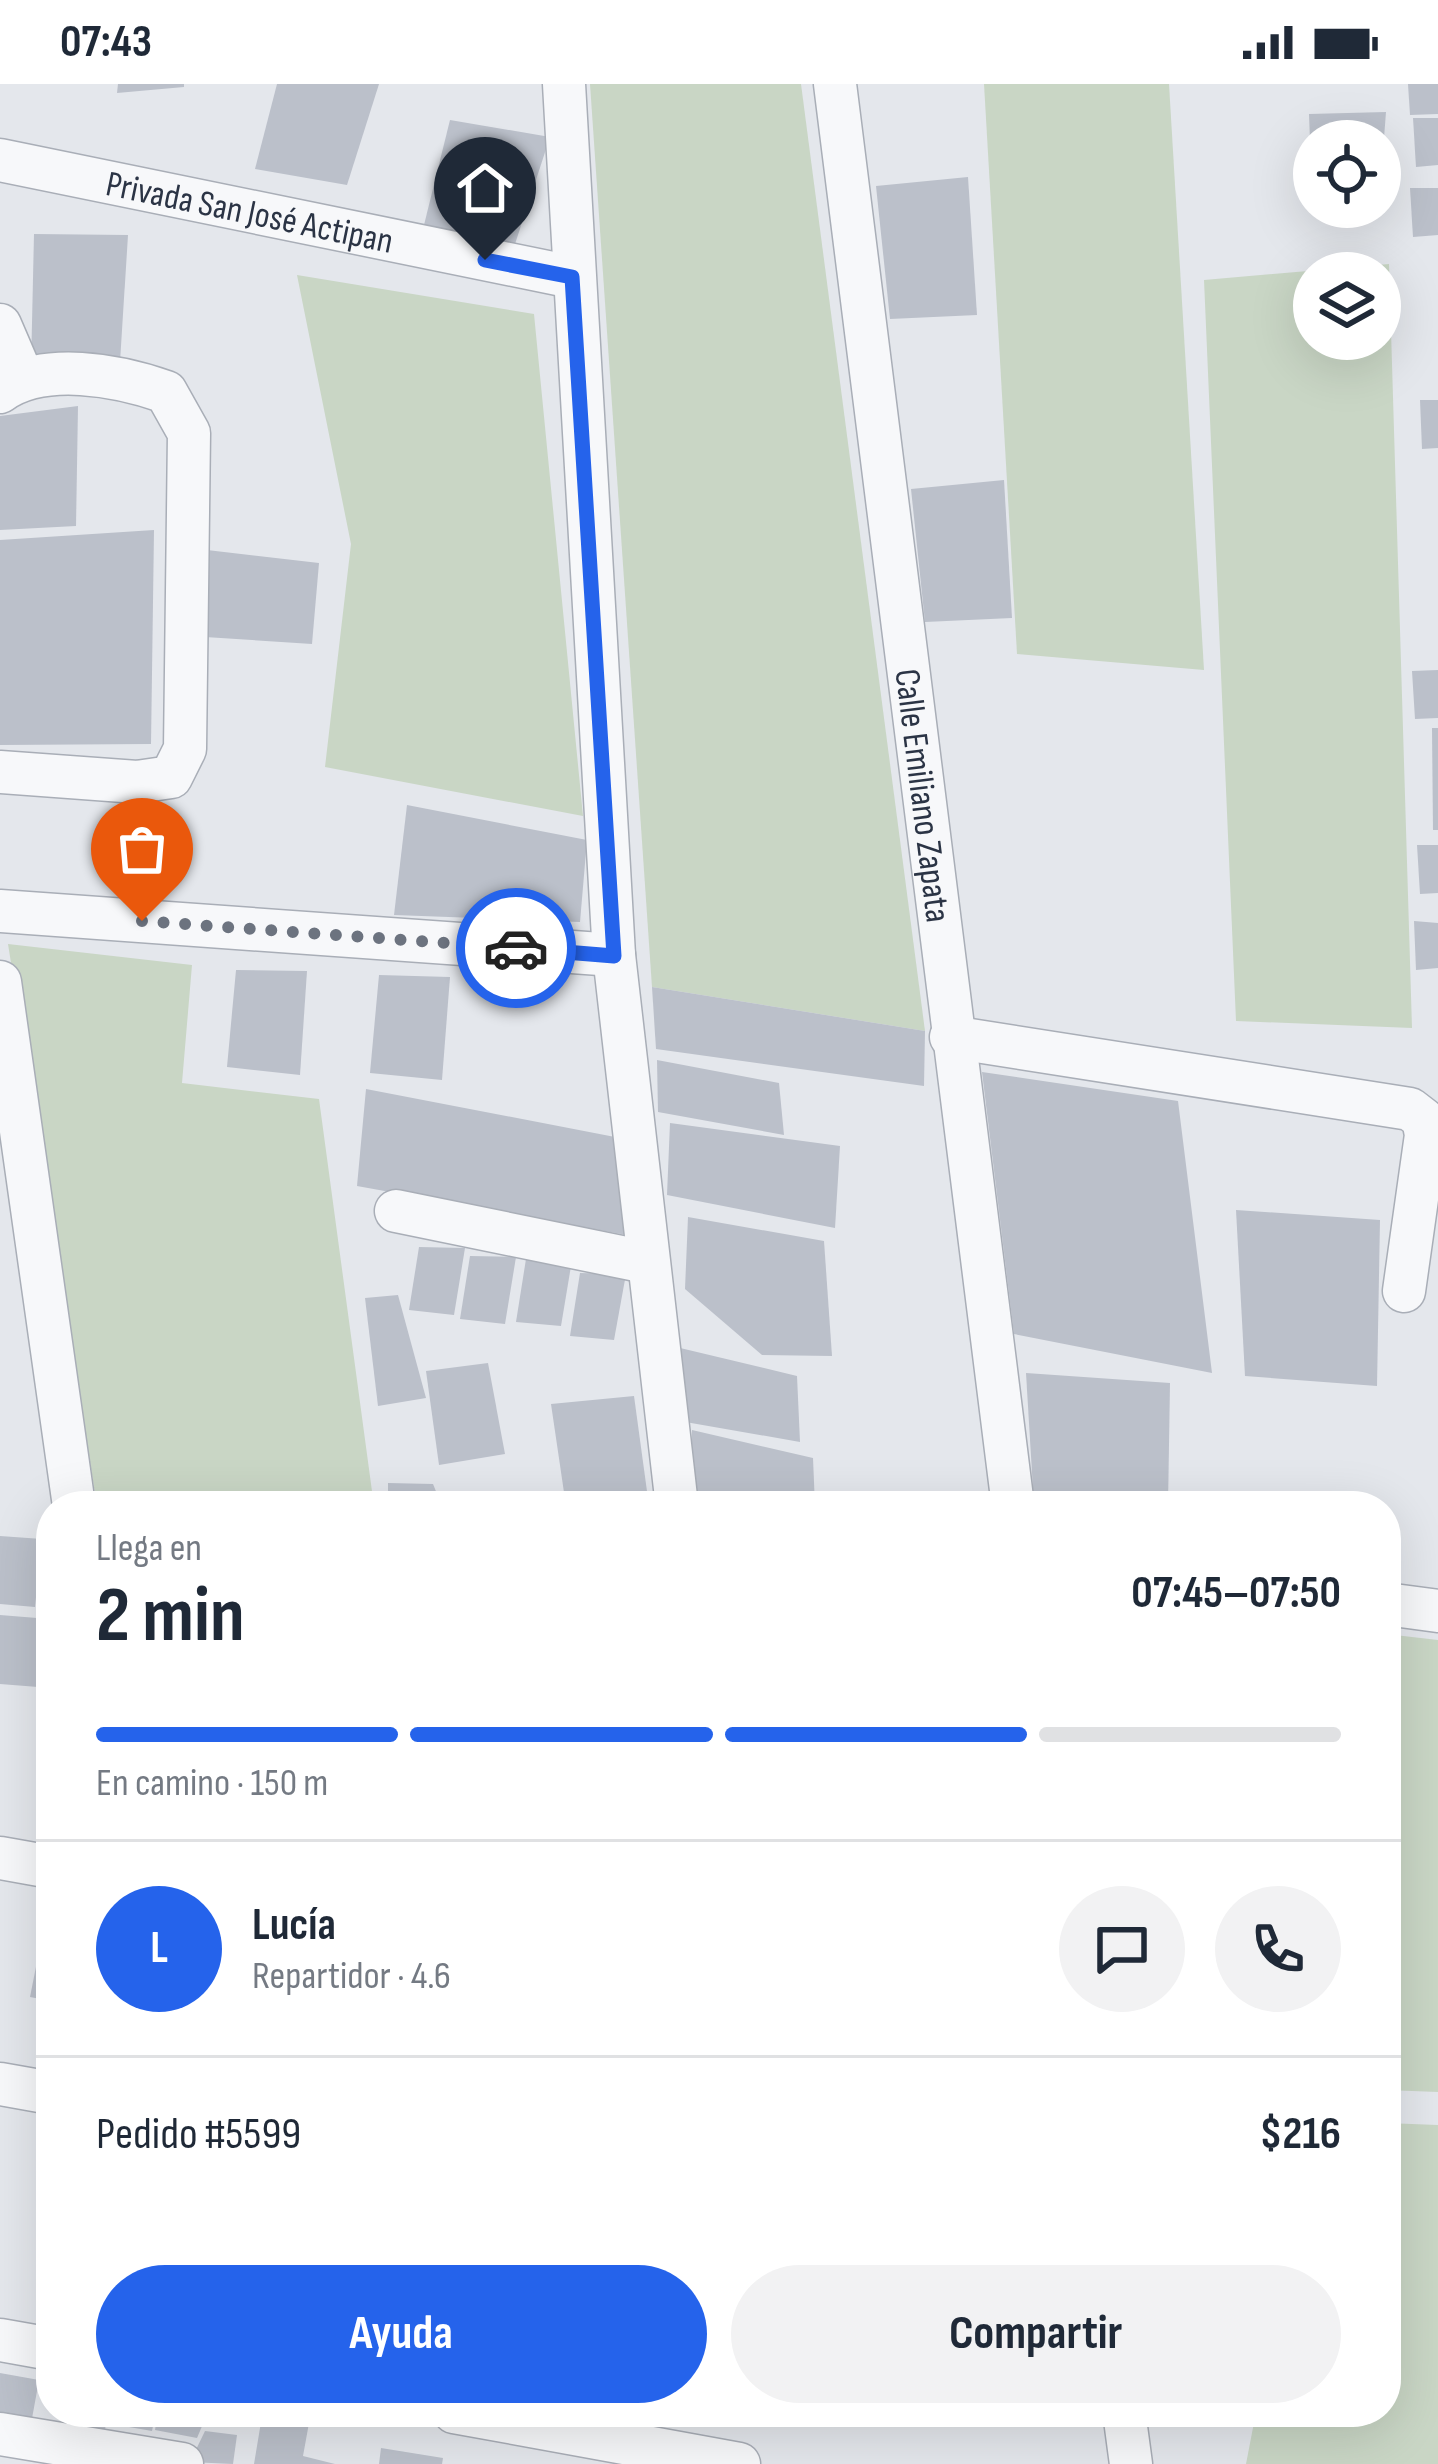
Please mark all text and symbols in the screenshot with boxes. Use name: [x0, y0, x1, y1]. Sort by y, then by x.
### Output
text: 07:43: [60, 15, 152, 70]
map controls: [1293, 120, 1401, 360]
button: locate: [1293, 120, 1401, 228]
pin: [434, 137, 536, 260]
icon: home: [452, 155, 518, 221]
street label: Privada San José Actipan: [102, 163, 397, 264]
button: layers: [1293, 252, 1401, 360]
street label: Calle Emiliano Zapata: [884, 667, 959, 925]
pin: [91, 798, 193, 921]
icon: bag: [109, 816, 175, 882]
courier: [456, 888, 576, 1008]
icon: car: [483, 915, 549, 981]
text: Llega en: [96, 1525, 202, 1572]
text: 07:45–07:50: [1131, 1566, 1341, 1621]
text: 2 min: [96, 1570, 245, 1663]
text: En camino · 150 m: [96, 1760, 328, 1807]
button: chat: [1059, 1886, 1185, 2012]
button: phone: [1215, 1886, 1341, 2012]
text: Lucía: [252, 1898, 336, 1953]
text: L: [150, 1921, 168, 1976]
text: Repartidor · 4.6: [252, 1953, 451, 2000]
text: Pedido #5599: [96, 2107, 301, 2162]
text: $216: [1259, 2107, 1341, 2162]
button: Ayuda: [96, 2265, 707, 2403]
button: Compartir: [731, 2265, 1341, 2403]

